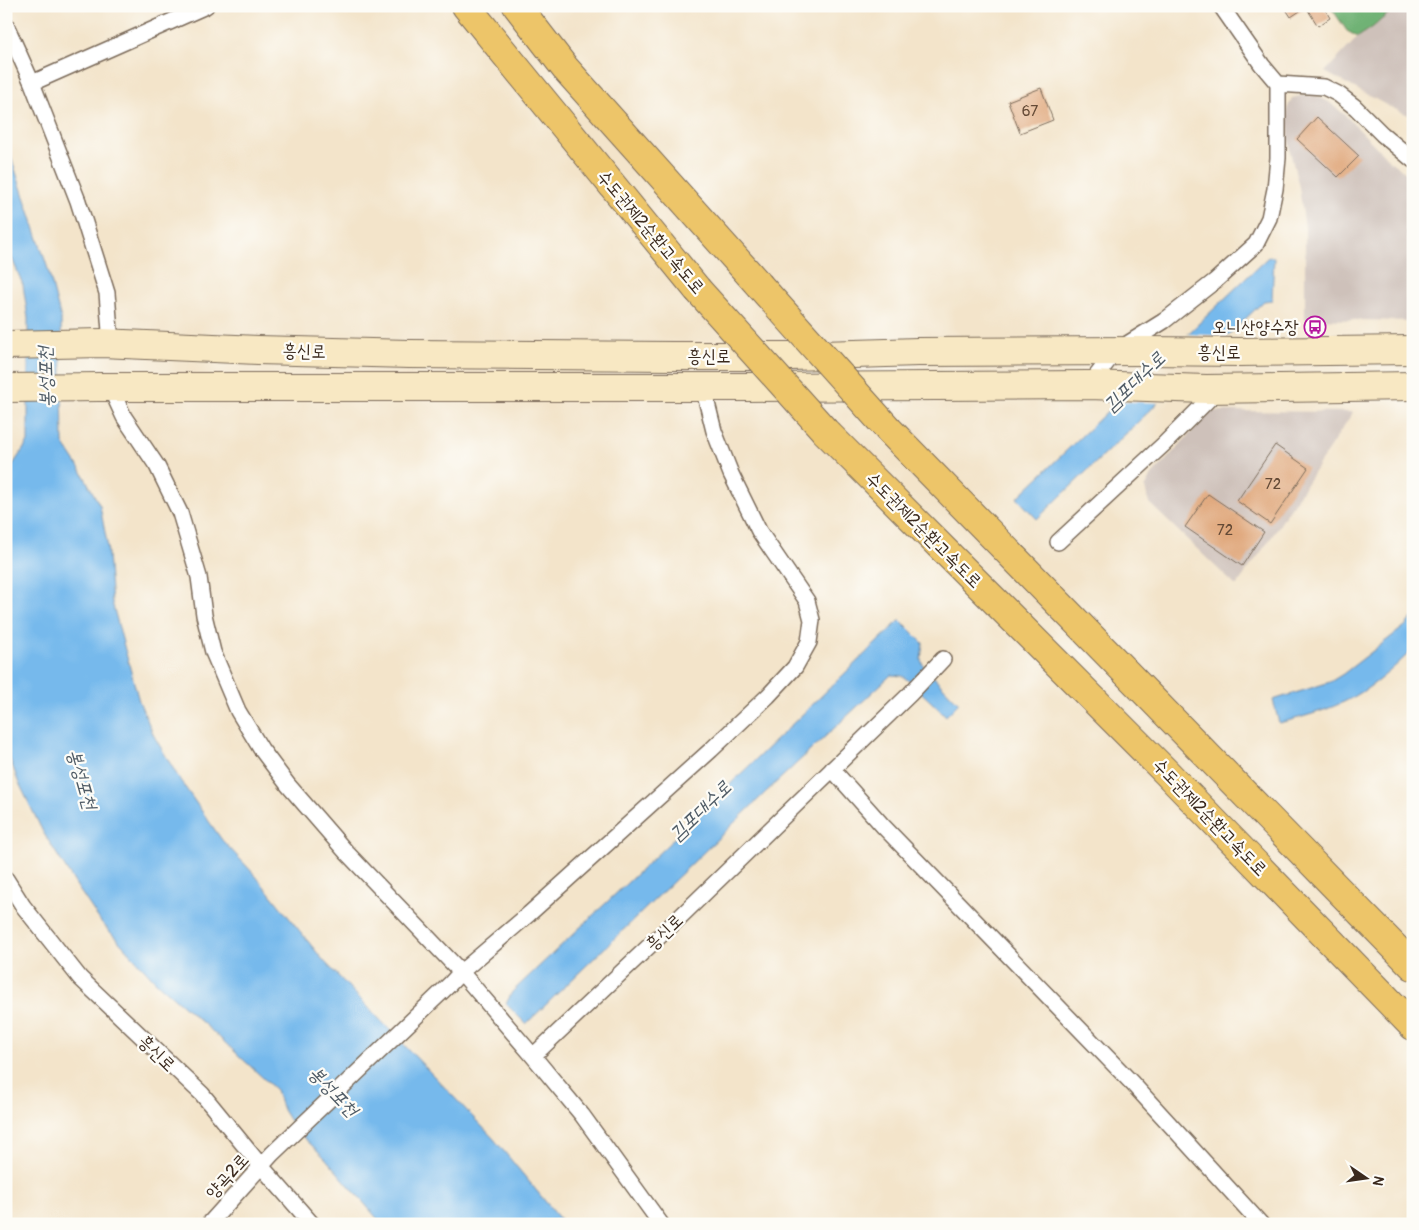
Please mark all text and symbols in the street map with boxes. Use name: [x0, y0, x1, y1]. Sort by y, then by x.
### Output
house number: 67: [1022, 102, 1038, 121]
street label: 수도권제2순환고속도로: [592, 166, 709, 299]
bus stop icon: 오니산양수장: [1303, 315, 1327, 339]
place label: 오니산양수장: [1212, 316, 1299, 339]
street label: 흥신로: [282, 340, 326, 363]
street label: 흥신로: [1197, 341, 1241, 364]
water label: 봉성포천: [33, 344, 59, 408]
street label: 흥신로: [687, 345, 731, 368]
water label: 김포대수로: [1099, 347, 1171, 417]
street label: 수도권제2순환고속도로: [861, 467, 987, 593]
house number: 72: [1265, 475, 1281, 494]
house number: 72: [1217, 521, 1233, 540]
water label: 봉성포천: [62, 747, 102, 814]
street label: 수도권제2순환고속도로: [1148, 754, 1272, 881]
water label: 김포대수로: [665, 776, 737, 846]
street label: 흥신로: [641, 909, 688, 956]
street label: 흥신로: [133, 1030, 180, 1077]
water label: 봉성포천: [303, 1061, 364, 1123]
street label: 양곡2로: [201, 1149, 254, 1204]
north arrow: [1342, 1152, 1392, 1202]
text: N: [1369, 1174, 1388, 1187]

